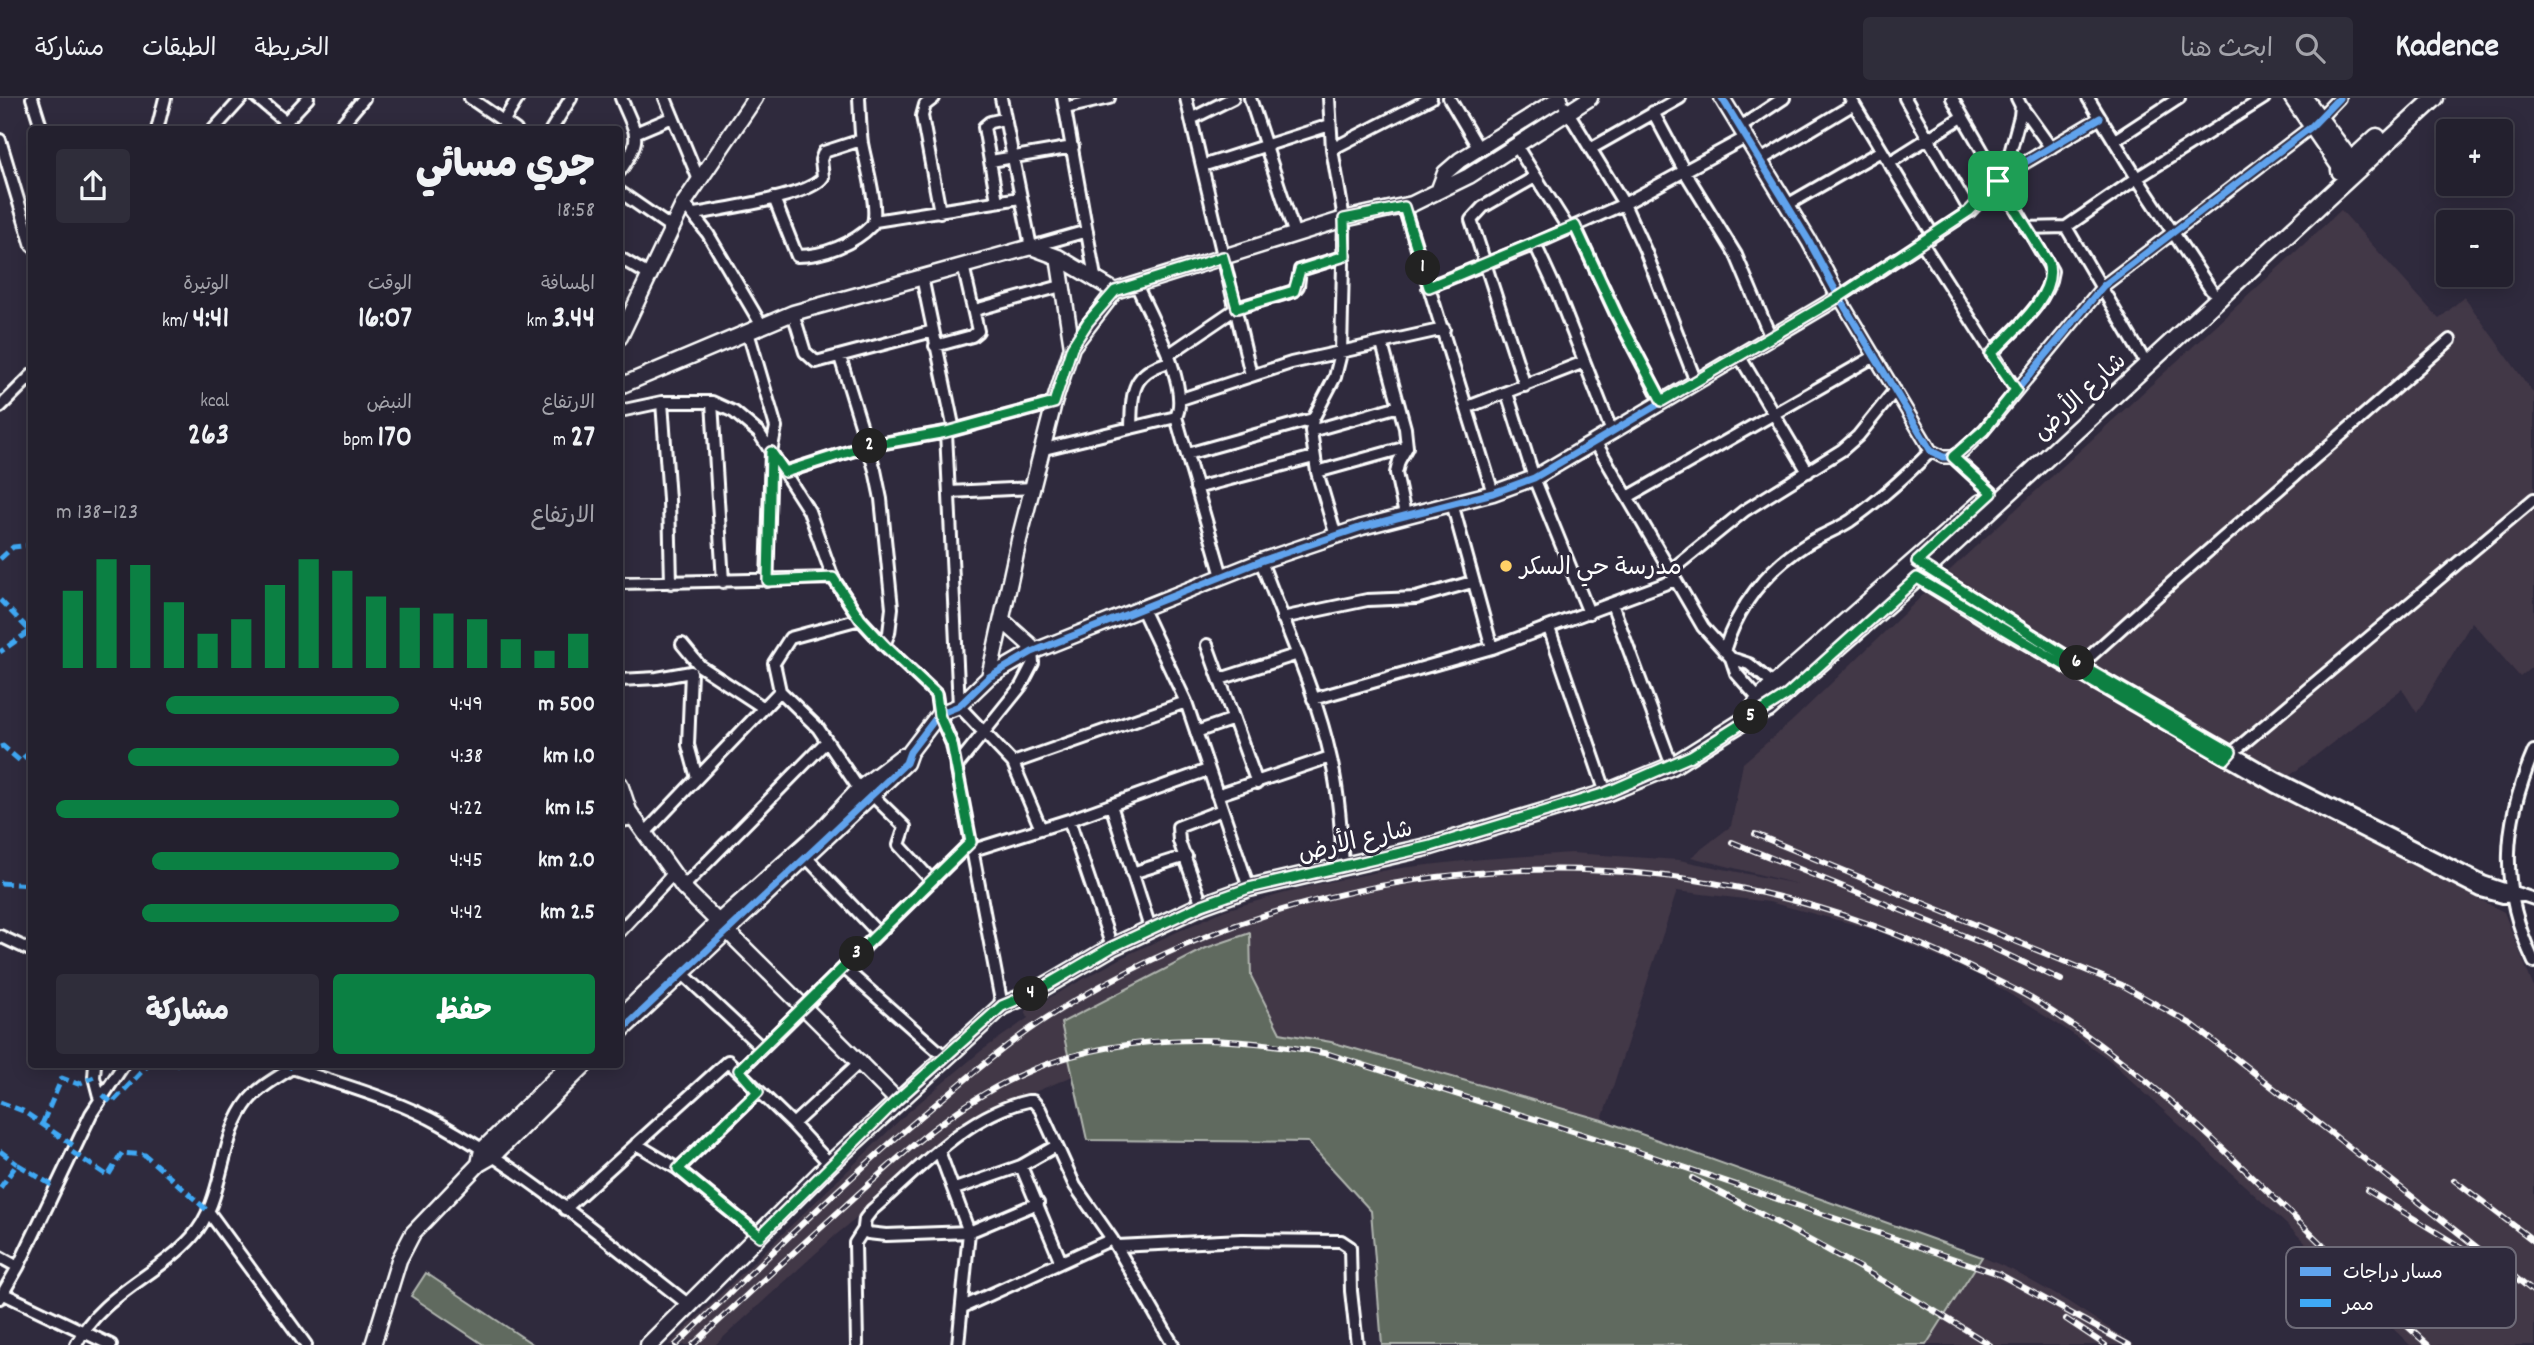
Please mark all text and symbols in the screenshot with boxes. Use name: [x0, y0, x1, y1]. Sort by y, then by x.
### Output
search box: [1863, 17, 2353, 80]
text: Kadence: [2395, 25, 2499, 72]
icon: search: [2291, 29, 2329, 67]
text: ابحث هنا: [2180, 32, 2273, 69]
text: مشاركة: [35, 33, 104, 67]
text: الطبقات: [142, 33, 217, 67]
text: الخريطة: [255, 33, 329, 67]
map controls: [2436, 119, 2513, 287]
button: +: [2436, 119, 2513, 196]
text: جري مسائي: [416, 141, 595, 196]
button: share: [56, 149, 130, 223]
pin: [1968, 151, 2028, 211]
icon: arrive: [1979, 162, 2017, 200]
text: 18:58: [557, 195, 595, 228]
button: −: [2436, 210, 2513, 287]
pin: 1: [1406, 250, 1440, 286]
text: 1: [1420, 254, 1425, 281]
text: الوتيرة: [183, 272, 229, 299]
text: الوقت: [368, 272, 412, 299]
text: المسافة: [541, 272, 595, 299]
text: 4:41: [193, 299, 229, 342]
text: 16:07: [358, 299, 412, 342]
text: 3.44: [552, 299, 595, 342]
text: /km: [162, 309, 193, 336]
text: km: [527, 309, 552, 336]
street label: شارع الأرض: [2025, 344, 2135, 450]
text: kcal: [200, 389, 229, 416]
text: النبض: [367, 391, 412, 418]
text: الارتفاع: [542, 391, 595, 418]
text: 263: [188, 416, 229, 459]
text: 170: [378, 418, 412, 461]
text: 27: [570, 418, 595, 461]
text: bpm: [343, 428, 378, 455]
text: m: [553, 428, 570, 455]
pin: 2: [852, 428, 888, 464]
text: 2: [865, 432, 874, 459]
text: 123–138 m: [56, 497, 138, 530]
text: الارتفاع: [531, 501, 595, 534]
place label: مدرسة حي السكر: [1518, 552, 1682, 587]
marker: مدرسة حي السكر: [1498, 558, 1514, 574]
pin: 6: [2060, 646, 2094, 680]
text: 6: [2072, 649, 2081, 676]
text: 4:49: [450, 689, 483, 722]
text: 500 m: [538, 689, 595, 722]
pin: 5: [1734, 700, 1768, 734]
text: 5: [1746, 703, 1755, 730]
text: 4:38: [450, 741, 483, 774]
text: 1.0 km: [543, 741, 595, 774]
text: 4:22: [450, 793, 483, 826]
text: 1.5 km: [545, 793, 595, 826]
street label: شارع الأرض: [1294, 810, 1416, 873]
text: 4:45: [449, 845, 483, 878]
text: 2.0 km: [538, 845, 595, 878]
text: 4:42: [450, 897, 483, 930]
text: 2.5 km: [540, 897, 595, 930]
pin: 3: [840, 936, 874, 972]
text: 3: [852, 940, 861, 967]
button: مشاركة: [56, 974, 319, 1054]
button: حفظ: [333, 974, 595, 1054]
pin: 4: [1014, 976, 1048, 1012]
text: 4: [1027, 980, 1034, 1007]
legend: [2286, 1247, 2516, 1328]
text: مسار دراجات: [2343, 1261, 2443, 1288]
text: ممر: [2341, 1293, 2374, 1320]

